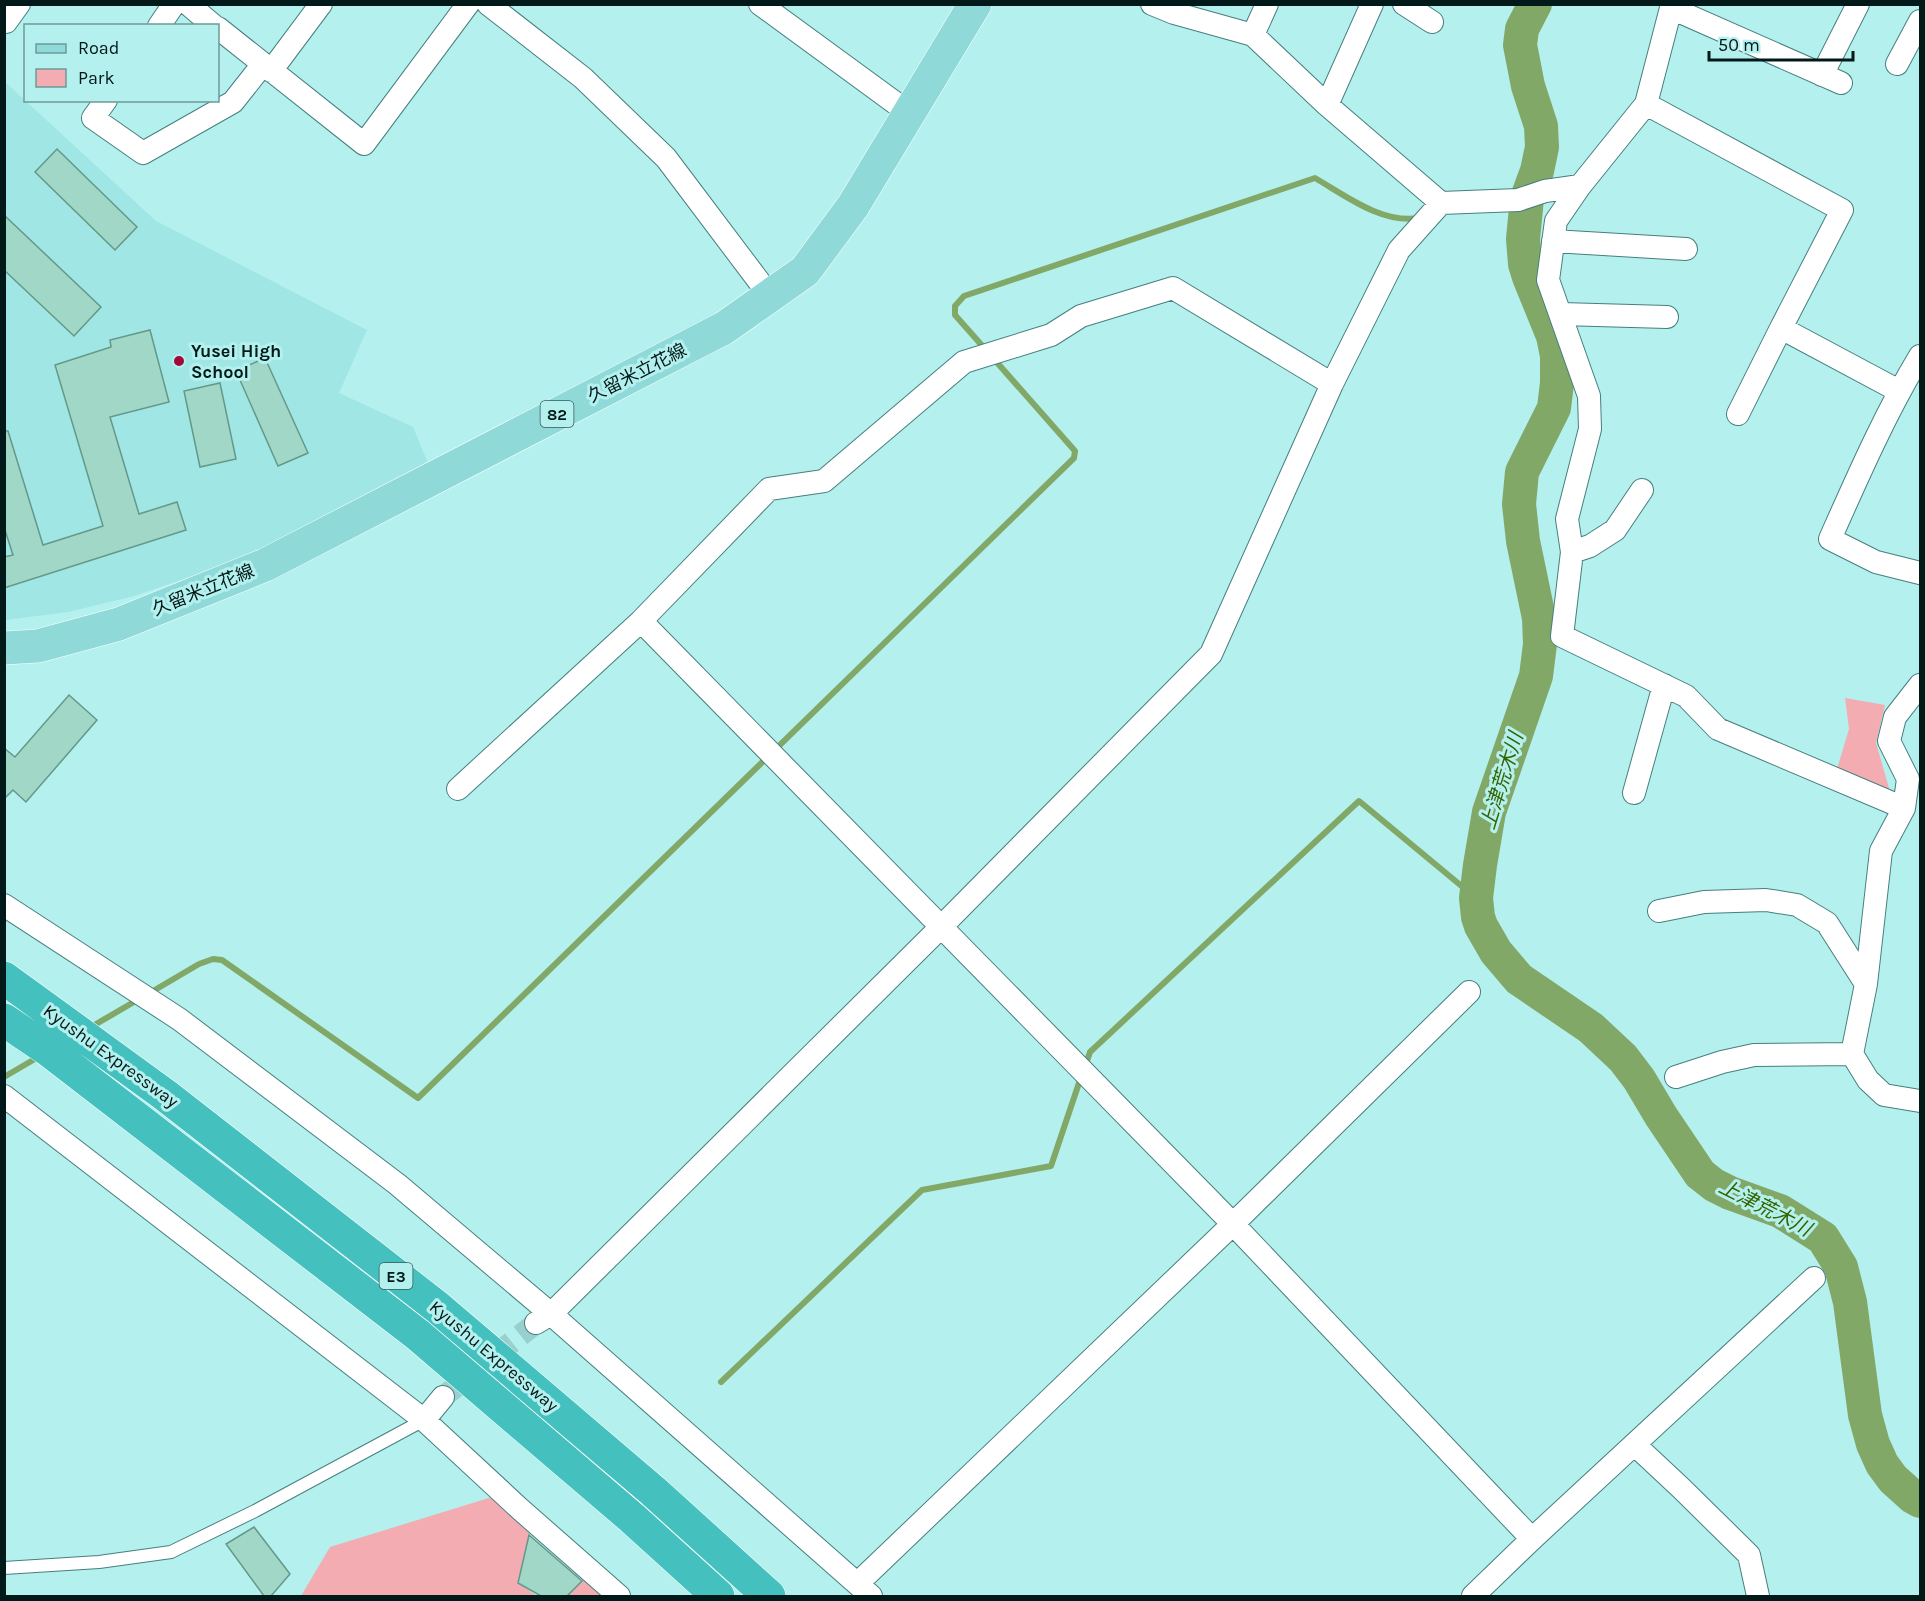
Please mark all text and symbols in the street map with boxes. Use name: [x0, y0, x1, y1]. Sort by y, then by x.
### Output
legend: [24, 24, 219, 102]
scale bar: [1709, 24, 1853, 62]
text: 50 m: [1718, 34, 1760, 56]
text: Road: [78, 37, 119, 59]
text: Park: [78, 67, 115, 89]
street label: 久留米立花線: [584, 339, 690, 407]
place label: Yusei High School: [191, 340, 281, 383]
marker: Yusei High School: [172, 354, 186, 368]
road number: 82: [540, 401, 574, 427]
street label: 久留米立花線: [149, 560, 257, 620]
water label: 上津荒木川: [1476, 728, 1528, 832]
street label: Kyushu Expressway: [39, 1000, 183, 1113]
water label: 上津荒木川: [1715, 1175, 1817, 1242]
road number: E3: [380, 1263, 412, 1289]
street label: Kyushu Expressway: [425, 1296, 563, 1417]

